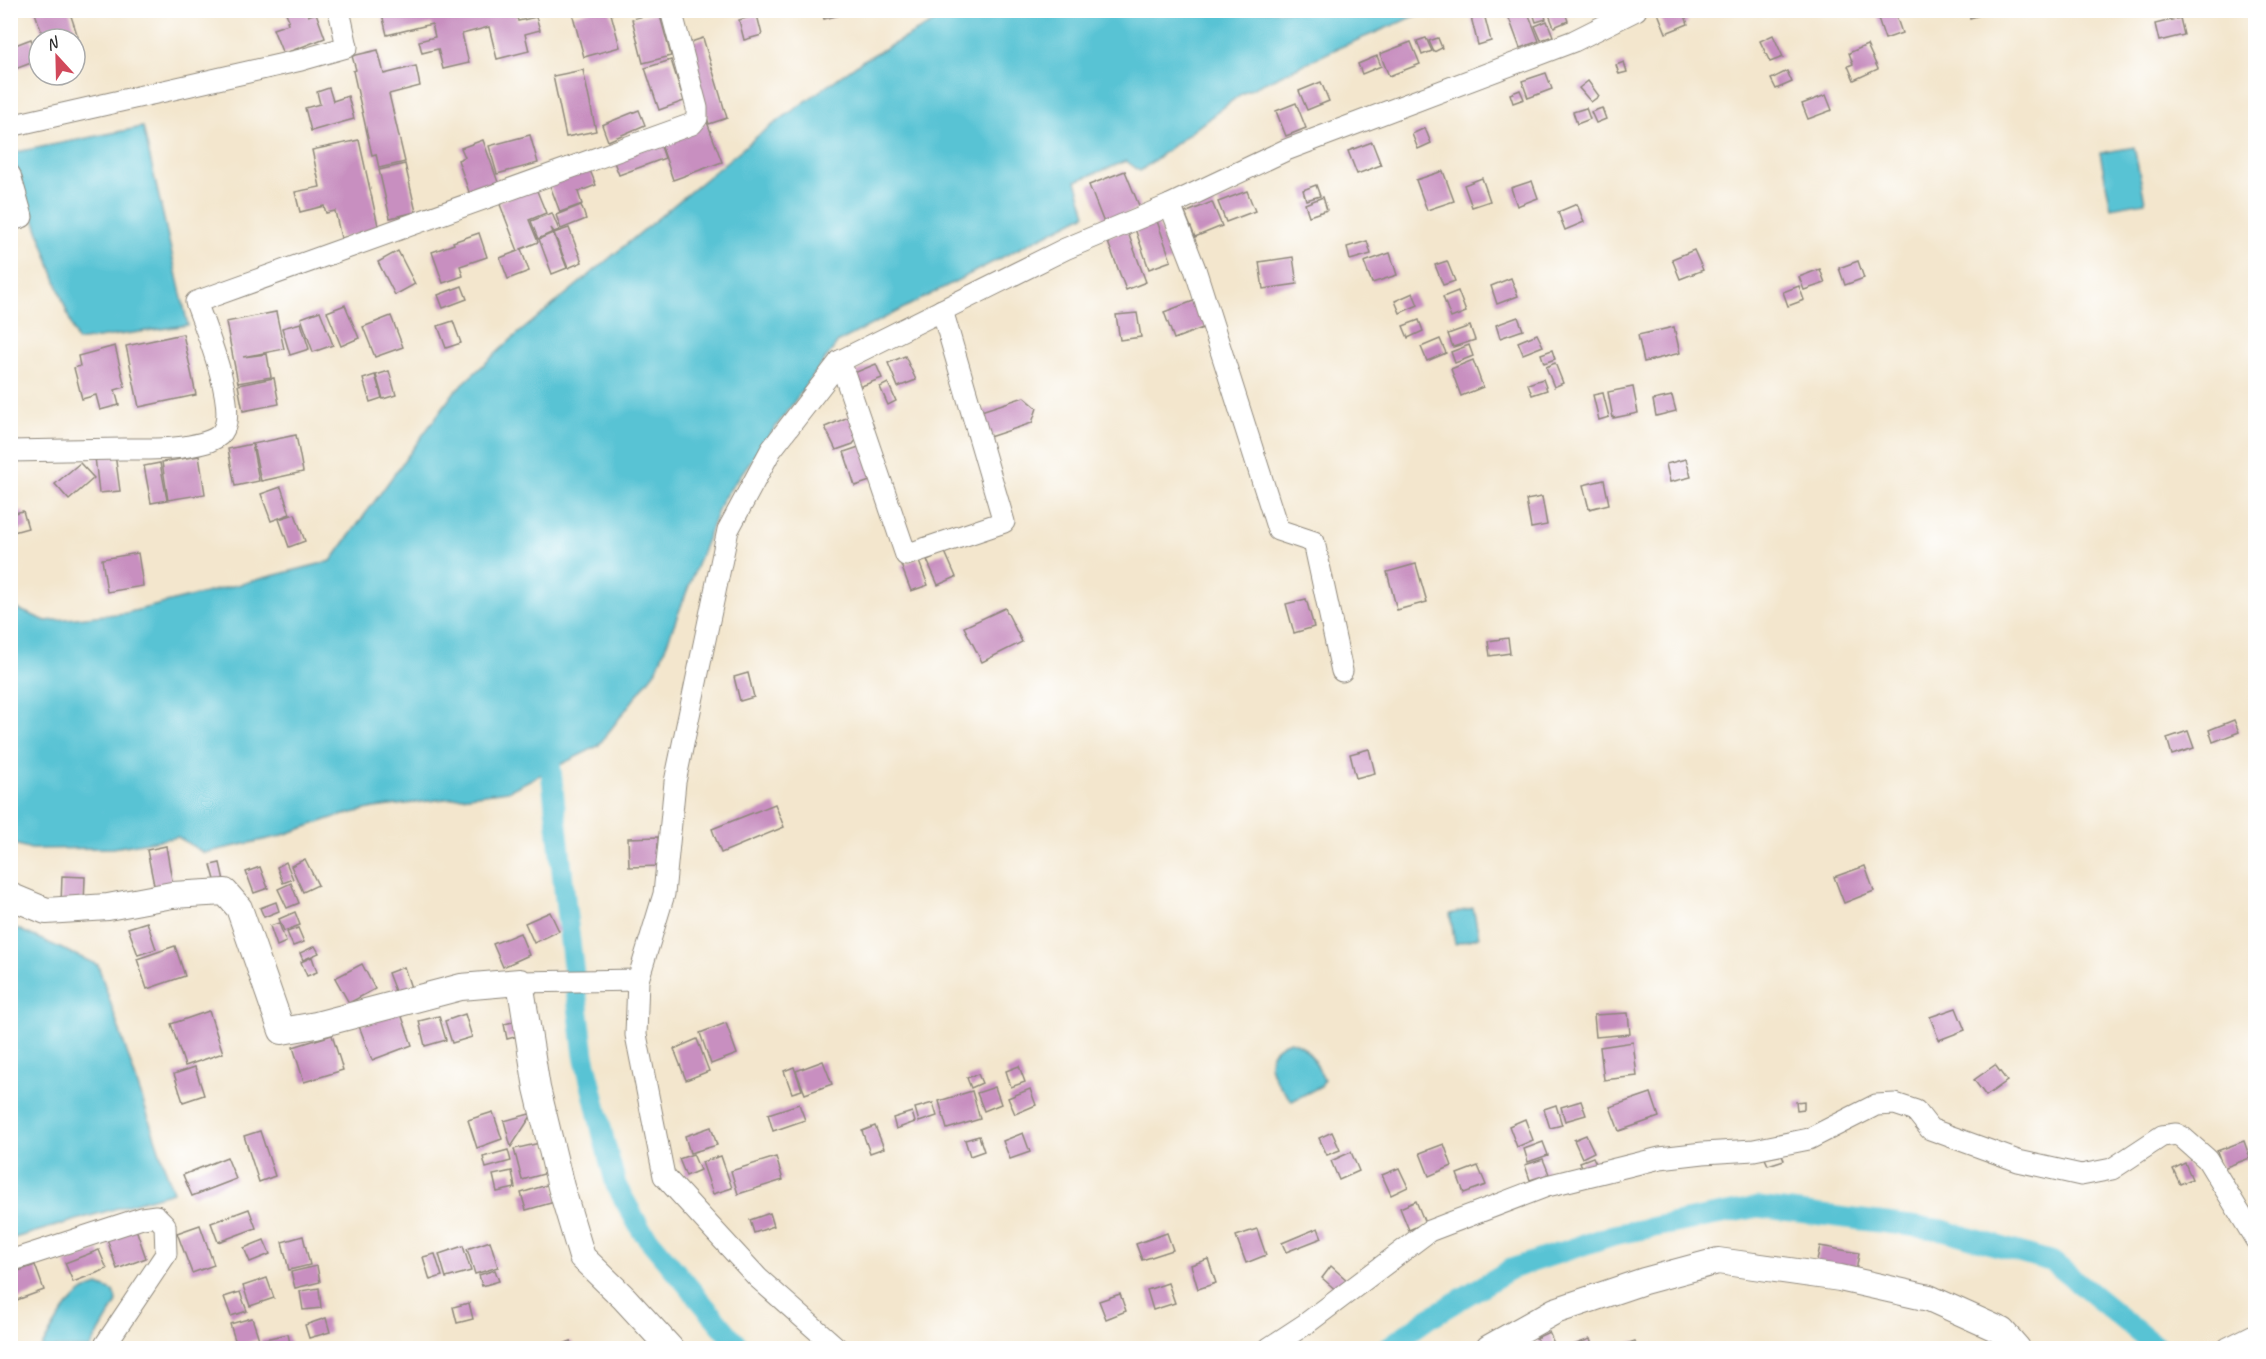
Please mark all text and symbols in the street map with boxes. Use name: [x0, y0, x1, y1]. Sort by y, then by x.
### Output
north arrow: [27, 27, 87, 87]
text: N: [43, 32, 63, 55]

